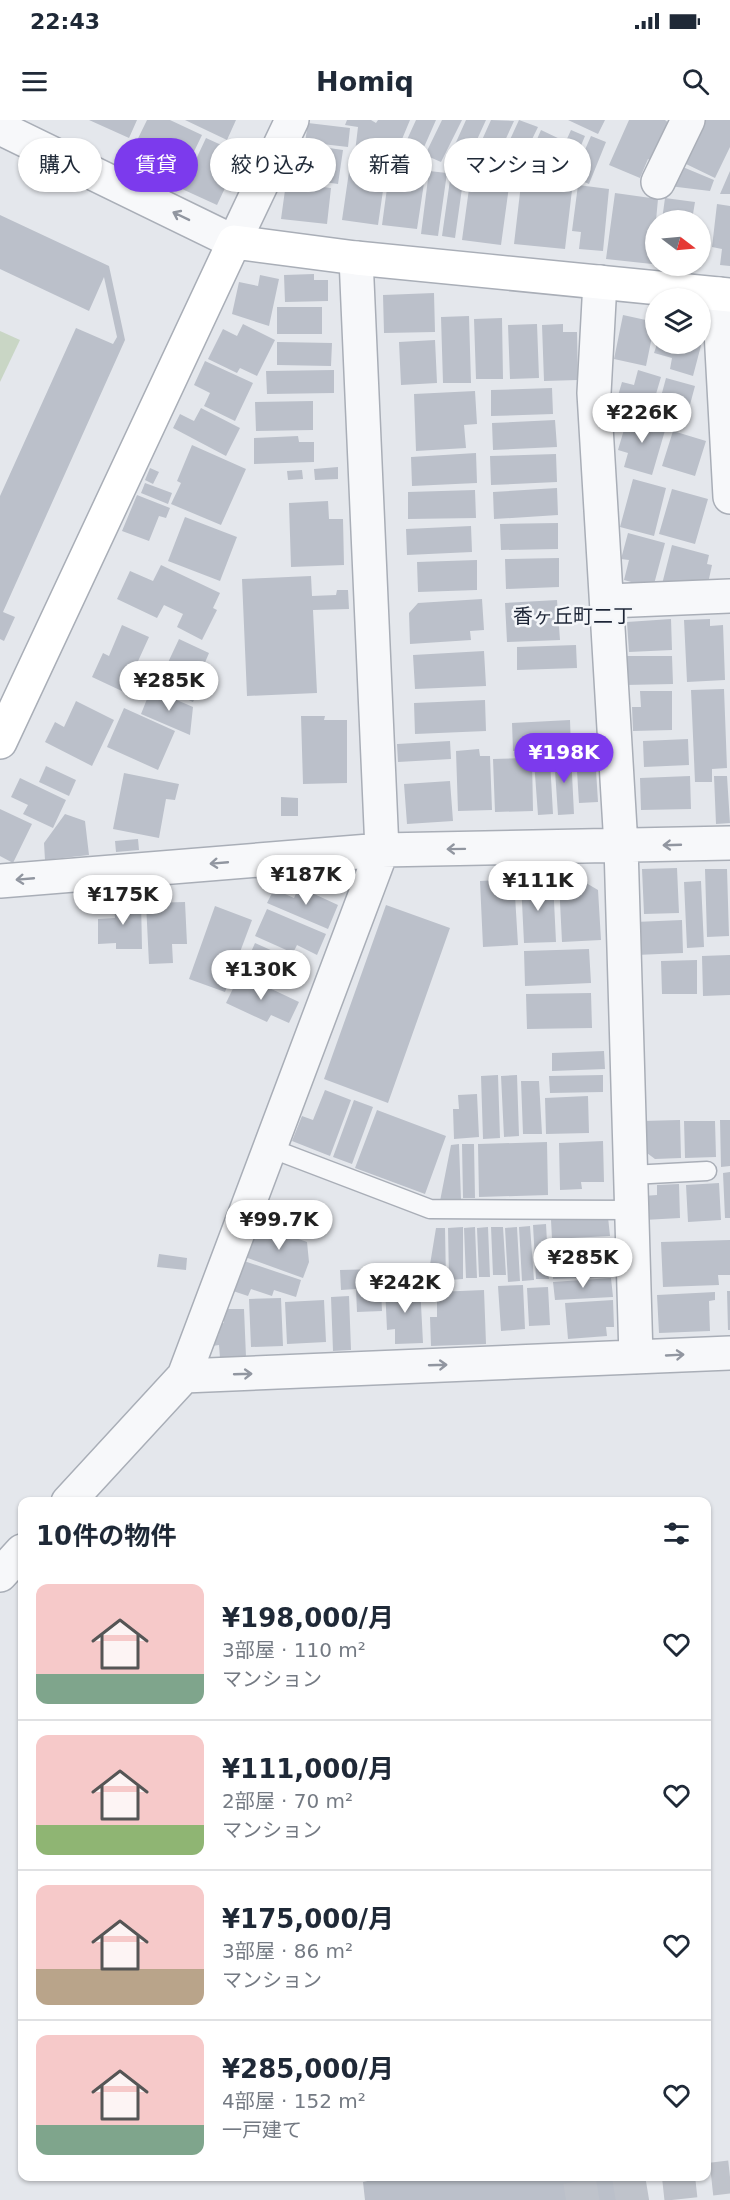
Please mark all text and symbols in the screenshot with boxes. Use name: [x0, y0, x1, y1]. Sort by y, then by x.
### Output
text: 22:43: [30, 9, 100, 34]
icon: menu: [18, 65, 51, 98]
icon: search: [679, 65, 712, 98]
text: Homiq: [316, 66, 414, 97]
chip: 購入: [18, 138, 102, 192]
chip: 賃貸: [114, 138, 198, 192]
chip: 絞り込み: [210, 138, 336, 192]
chip: 新着: [348, 138, 432, 192]
chip: マンション: [444, 138, 591, 192]
one-way arrow: [173, 210, 191, 222]
north arrow: [645, 210, 711, 276]
map controls: [645, 210, 711, 354]
button: layers: [645, 288, 711, 354]
pin: ¥226K: [600, 393, 684, 444]
text: ¥226K: [606, 400, 678, 424]
district label: 香ヶ丘町二丁: [513, 604, 633, 628]
pin: ¥285K: [127, 661, 211, 712]
text: ¥285K: [133, 668, 205, 692]
pin: ¥198K: [522, 733, 606, 784]
text: ¥198K: [528, 740, 600, 764]
one-way arrow: [662, 839, 682, 850]
one-way arrow: [446, 843, 466, 855]
pin: ¥187K: [264, 855, 348, 906]
one-way arrow: [210, 858, 230, 869]
pin: ¥111K: [496, 861, 580, 912]
text: ¥187K: [270, 862, 342, 886]
text: ¥111K: [502, 868, 574, 892]
one-way arrow: [15, 874, 35, 885]
pin: ¥175K: [81, 875, 165, 926]
text: ¥175K: [87, 882, 159, 906]
pin: ¥130K: [219, 950, 303, 1001]
text: ¥130K: [225, 957, 297, 981]
pin: ¥99.7K: [230, 1200, 328, 1251]
text: ¥99.7K: [240, 1207, 318, 1231]
pin: ¥285K: [541, 1238, 625, 1289]
text: ¥285K: [547, 1245, 619, 1269]
pin: ¥242K: [363, 1263, 447, 1314]
text: ¥242K: [369, 1270, 441, 1294]
one-way arrow: [664, 1349, 684, 1361]
one-way arrow: [427, 1360, 447, 1371]
one-way arrow: [232, 1368, 252, 1379]
icon: filters: [660, 1517, 693, 1550]
text: 10件の物件: [36, 1521, 176, 1551]
text: ¥198,000/月: [222, 1603, 394, 1633]
icon: home: [84, 1608, 156, 1680]
icon: heart: [660, 1628, 693, 1661]
text: 3部屋 · 110 m²: [222, 1638, 366, 1662]
text: マンション: [222, 1667, 322, 1691]
text: ¥111,000/月: [222, 1754, 394, 1784]
icon: home: [84, 1759, 156, 1831]
icon: heart: [660, 1779, 693, 1812]
text: 2部屋 · 70 m²: [222, 1789, 353, 1813]
text: マンション: [222, 1818, 322, 1842]
text: ¥175,000/月: [222, 1904, 394, 1934]
icon: home: [84, 1909, 156, 1981]
icon: heart: [660, 1929, 693, 1962]
text: 3部屋 · 86 m²: [222, 1939, 353, 1963]
text: マンション: [222, 1968, 322, 1992]
text: ¥285,000/月: [222, 2054, 394, 2084]
icon: home: [84, 2059, 156, 2131]
icon: heart: [660, 2079, 693, 2112]
text: 4部屋 · 152 m²: [222, 2089, 366, 2113]
text: 一戸建て: [222, 2118, 302, 2142]

